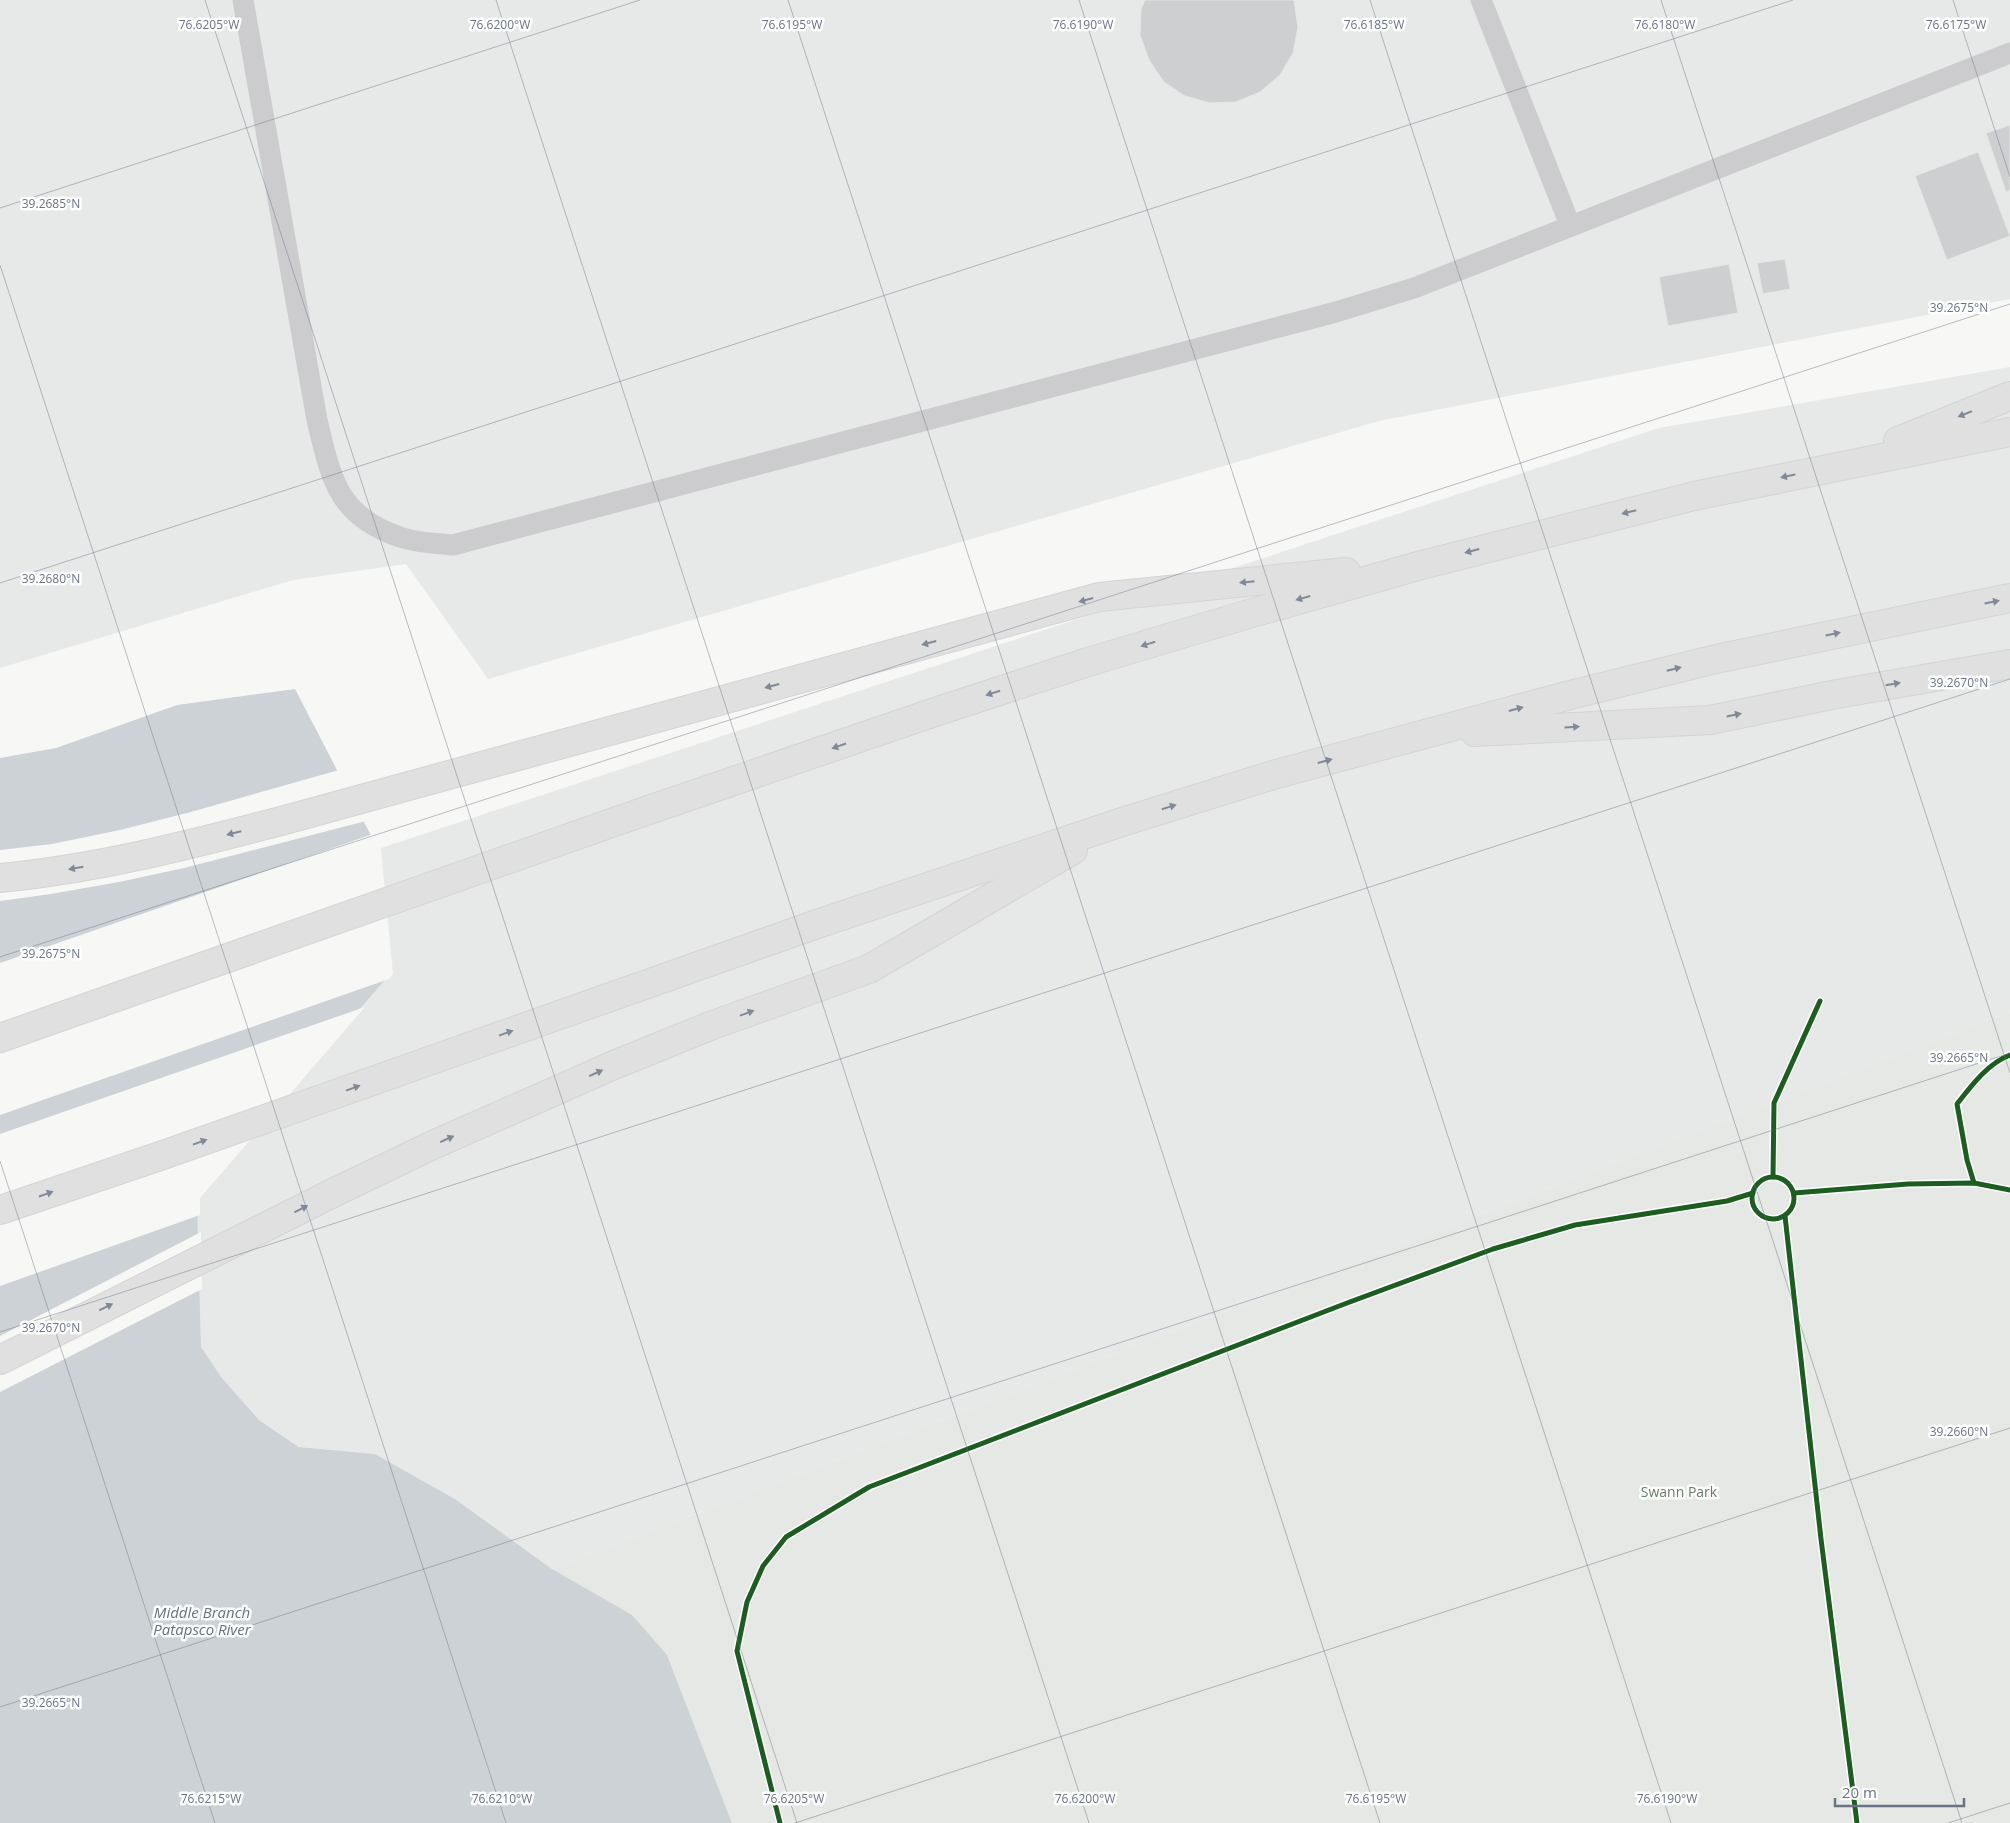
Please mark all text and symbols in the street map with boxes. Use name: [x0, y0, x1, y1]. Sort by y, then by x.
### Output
text: 76.6205°W: [179, 16, 239, 33]
text: 76.6200°W: [470, 16, 530, 33]
text: 76.6195°W: [762, 16, 822, 33]
text: 76.6190°W: [1053, 16, 1113, 33]
text: 76.6185°W: [1344, 16, 1404, 33]
text: 76.6180°W: [1635, 16, 1695, 33]
text: 76.6175°W: [1926, 16, 1986, 33]
text: 39.2685°N: [22, 195, 80, 212]
text: 39.2675°N: [1930, 299, 1988, 316]
one-way arrow: [1958, 411, 1972, 419]
one-way arrow: [1779, 473, 1795, 481]
one-way arrow: [1622, 508, 1637, 516]
one-way arrow: [1464, 548, 1479, 556]
text: 39.2680°N: [22, 570, 80, 587]
one-way arrow: [1239, 578, 1255, 586]
one-way arrow: [1296, 594, 1311, 602]
one-way arrow: [1078, 596, 1093, 604]
one-way arrow: [1984, 598, 1999, 606]
one-way arrow: [1825, 630, 1840, 638]
one-way arrow: [922, 639, 937, 647]
one-way arrow: [1140, 641, 1155, 649]
one-way arrow: [1666, 665, 1681, 673]
text: 39.2670°N: [1930, 674, 1988, 691]
one-way arrow: [1886, 679, 1902, 687]
one-way arrow: [765, 682, 780, 690]
one-way arrow: [985, 690, 1000, 697]
one-way arrow: [1509, 705, 1524, 713]
one-way arrow: [1726, 711, 1741, 719]
one-way arrow: [1564, 723, 1580, 731]
one-way arrow: [831, 742, 846, 750]
one-way arrow: [1317, 757, 1332, 765]
one-way arrow: [1161, 803, 1176, 811]
one-way arrow: [227, 829, 242, 837]
one-way arrow: [67, 864, 83, 872]
text: 39.2675°N: [22, 945, 80, 962]
one-way arrow: [740, 1009, 755, 1017]
one-way arrow: [499, 1029, 514, 1036]
text: 39.2665°N: [1930, 1049, 1988, 1066]
one-way arrow: [589, 1069, 603, 1077]
one-way arrow: [346, 1084, 361, 1092]
one-way arrow: [440, 1134, 454, 1142]
one-way arrow: [193, 1138, 208, 1146]
one-way arrow: [39, 1190, 54, 1198]
one-way arrow: [294, 1205, 308, 1213]
one-way arrow: [99, 1303, 113, 1311]
text: 39.2670°N: [22, 1319, 80, 1336]
text: 39.2660°N: [1930, 1423, 1988, 1440]
park label: Swann Park: [1641, 1482, 1718, 1501]
water label: Middle Branch Patapsco River: [153, 1602, 252, 1639]
text: 39.2665°N: [22, 1694, 80, 1711]
scale bar: [1835, 1776, 1964, 1808]
text: 20 m: [1842, 1782, 1877, 1802]
text: 76.6215°W: [181, 1790, 241, 1807]
text: 76.6210°W: [472, 1790, 532, 1807]
text: 76.6205°W: [764, 1790, 824, 1807]
text: 76.6200°W: [1055, 1790, 1115, 1807]
text: 76.6195°W: [1346, 1790, 1406, 1807]
text: 76.6190°W: [1637, 1790, 1697, 1807]

